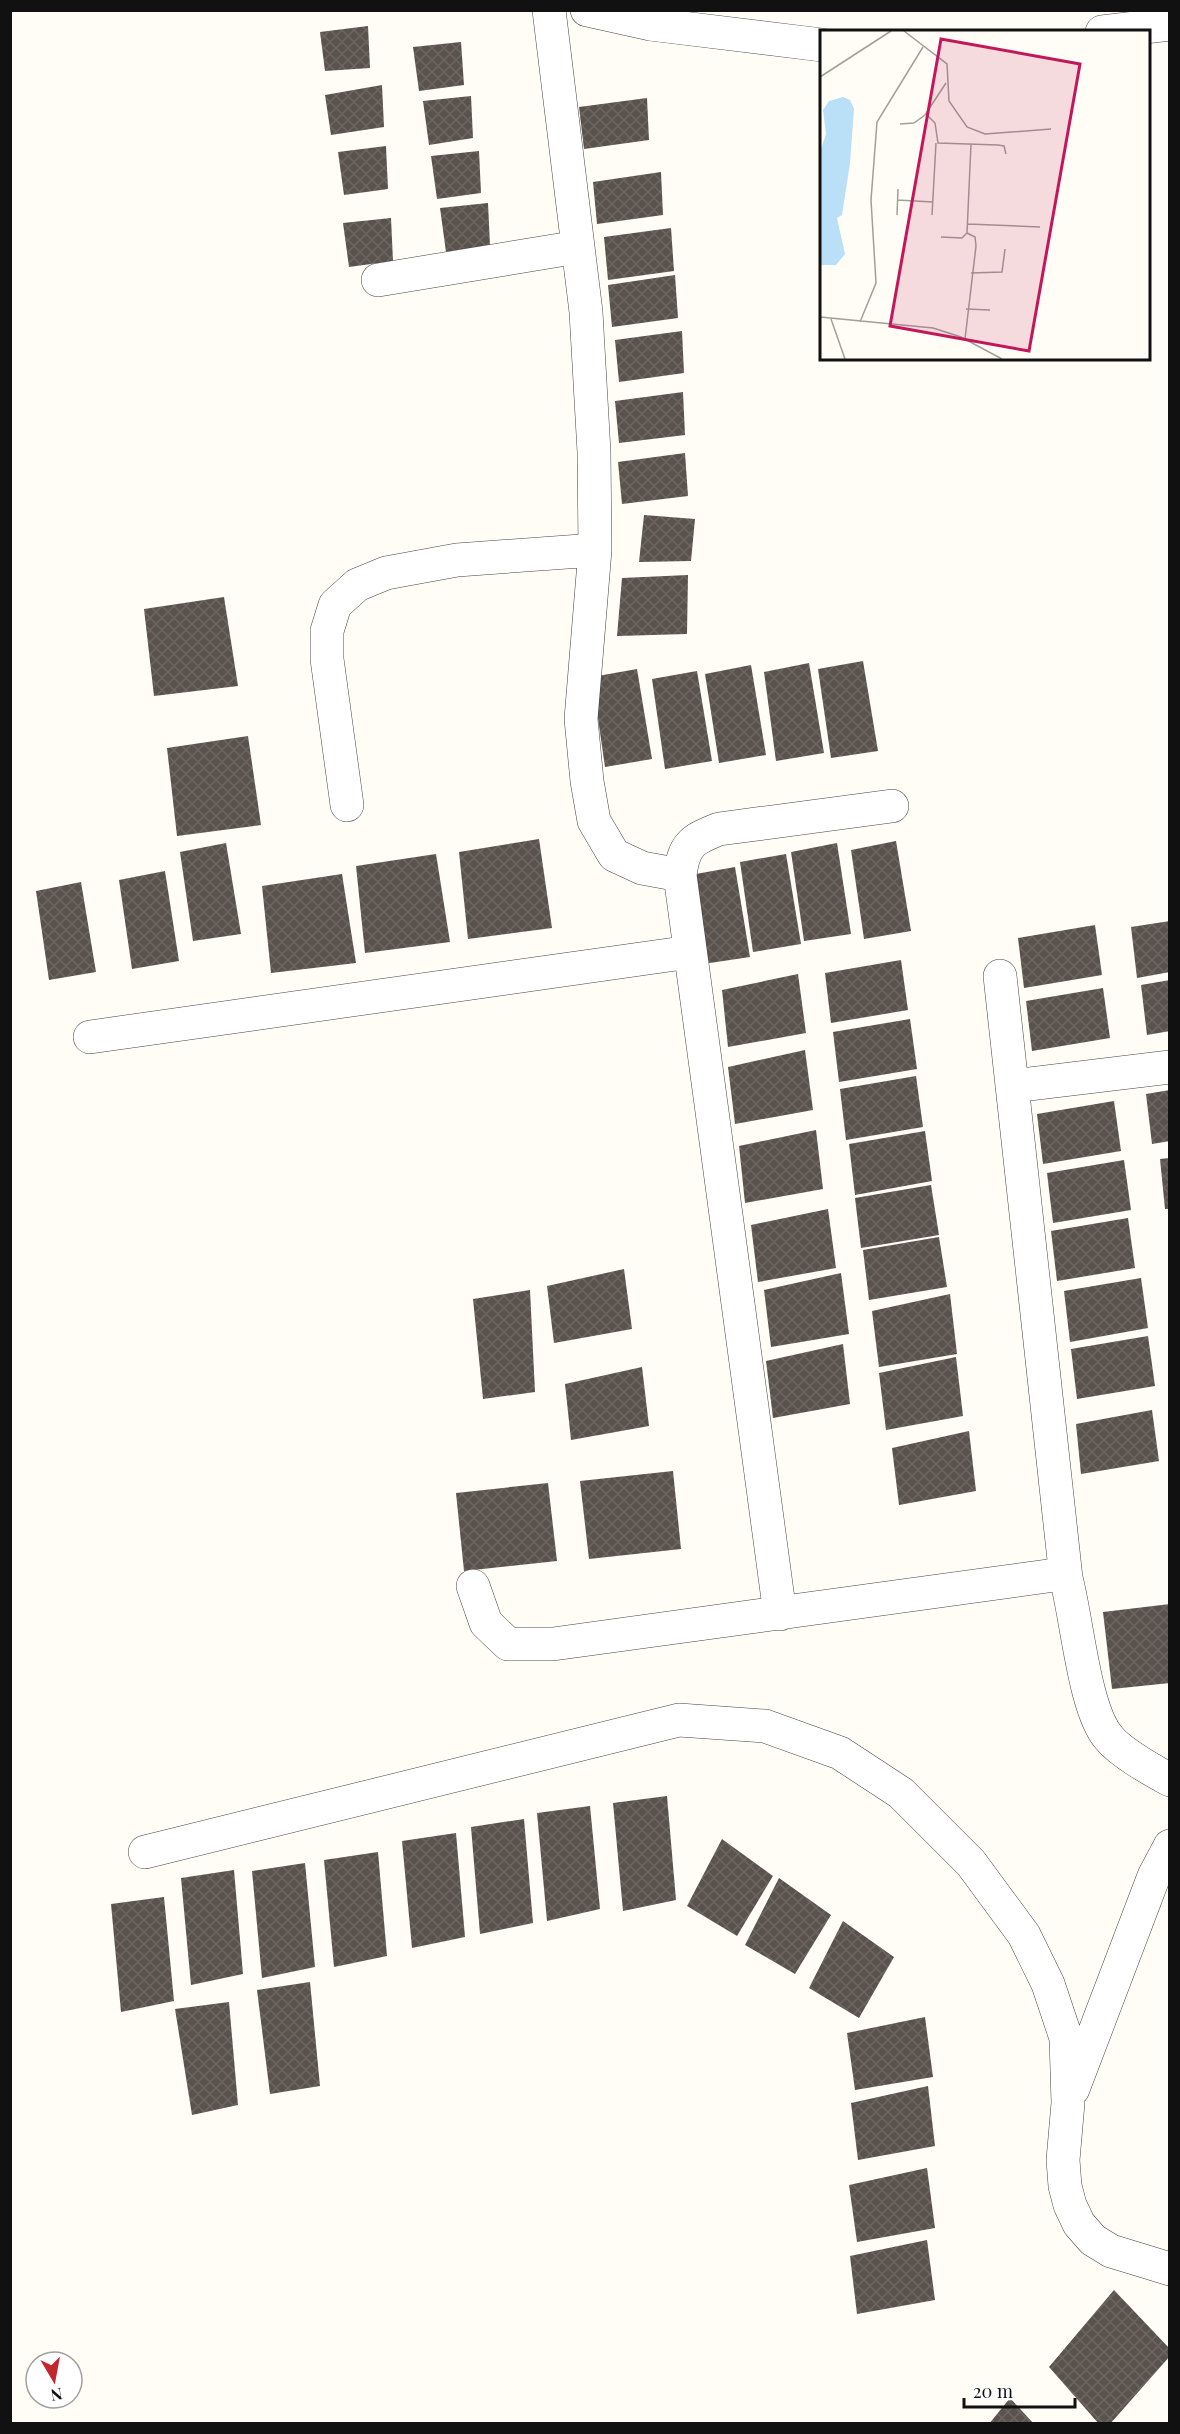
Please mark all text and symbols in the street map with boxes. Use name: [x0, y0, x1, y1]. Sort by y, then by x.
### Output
inset map: [820, 30, 1150, 360]
north arrow: [24, 2350, 84, 2410]
scale bar: [964, 2371, 1075, 2409]
text: 20 m: [973, 2379, 1013, 2403]
text: N: [49, 2384, 64, 2407]

